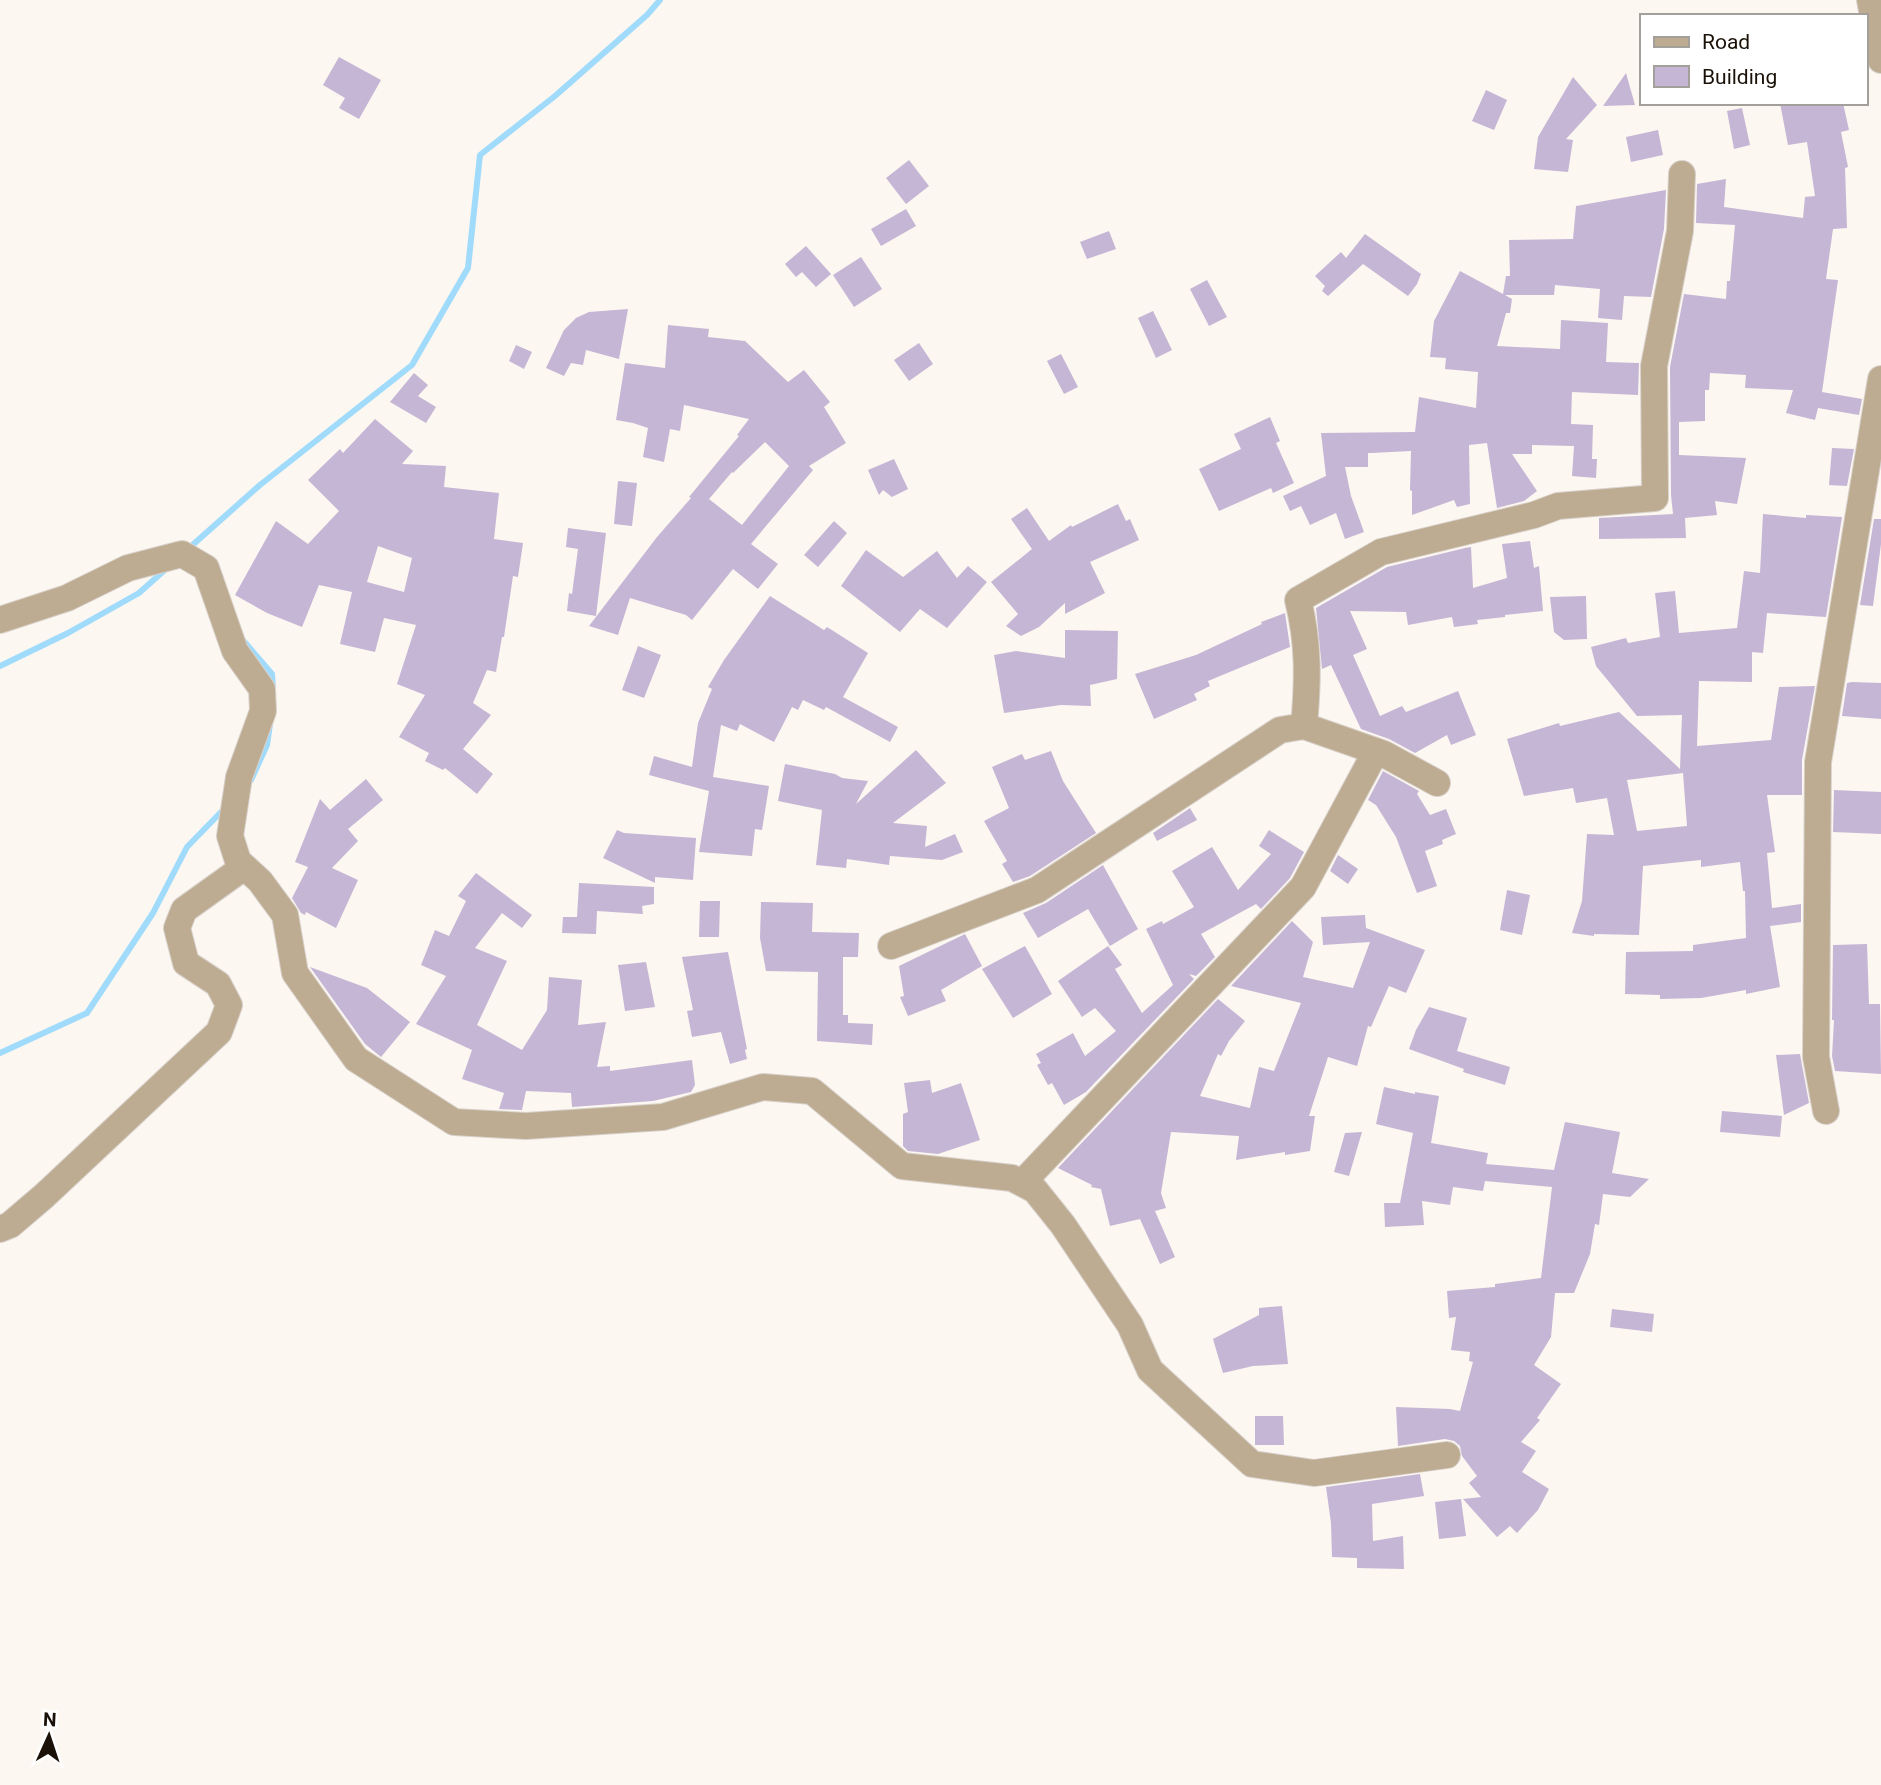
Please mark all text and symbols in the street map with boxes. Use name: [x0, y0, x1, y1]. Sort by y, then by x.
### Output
legend: [1640, 14, 1867, 105]
text: Road: [1702, 30, 1750, 54]
text: Building: [1702, 65, 1777, 89]
north arrow: [14, 1701, 84, 1771]
text: N: [43, 1708, 57, 1731]

